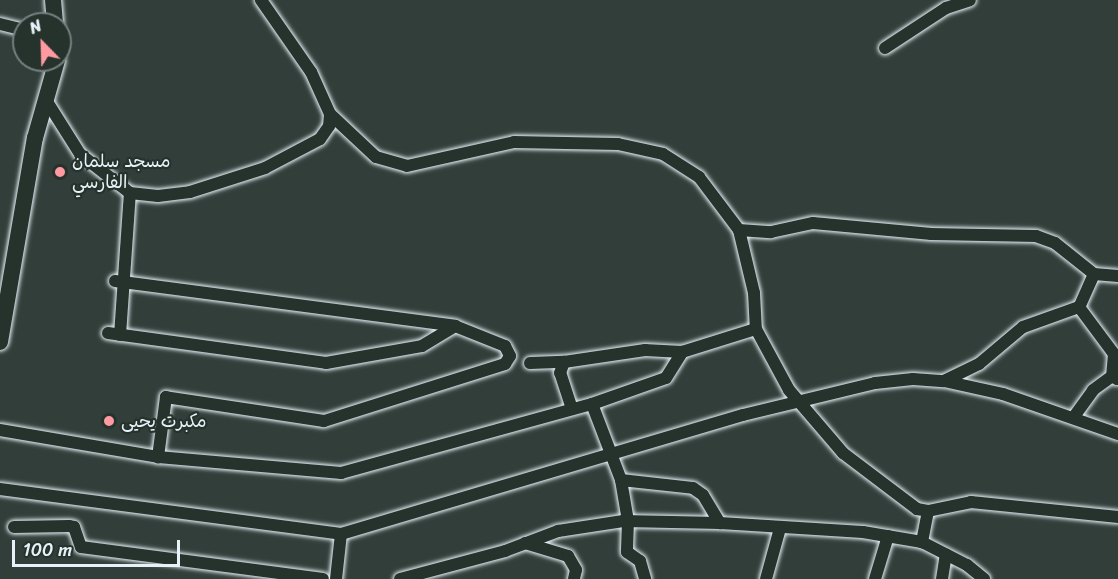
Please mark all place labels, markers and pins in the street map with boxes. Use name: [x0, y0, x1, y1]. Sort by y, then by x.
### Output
place label: مسجد سلمان الفارسي: [72, 151, 170, 194]
marker: مسجد سلمان الفارسي: [53, 165, 67, 179]
place label: مكبرت يحيى: [121, 410, 206, 432]
marker: مكبرت يحيى: [102, 414, 116, 428]

